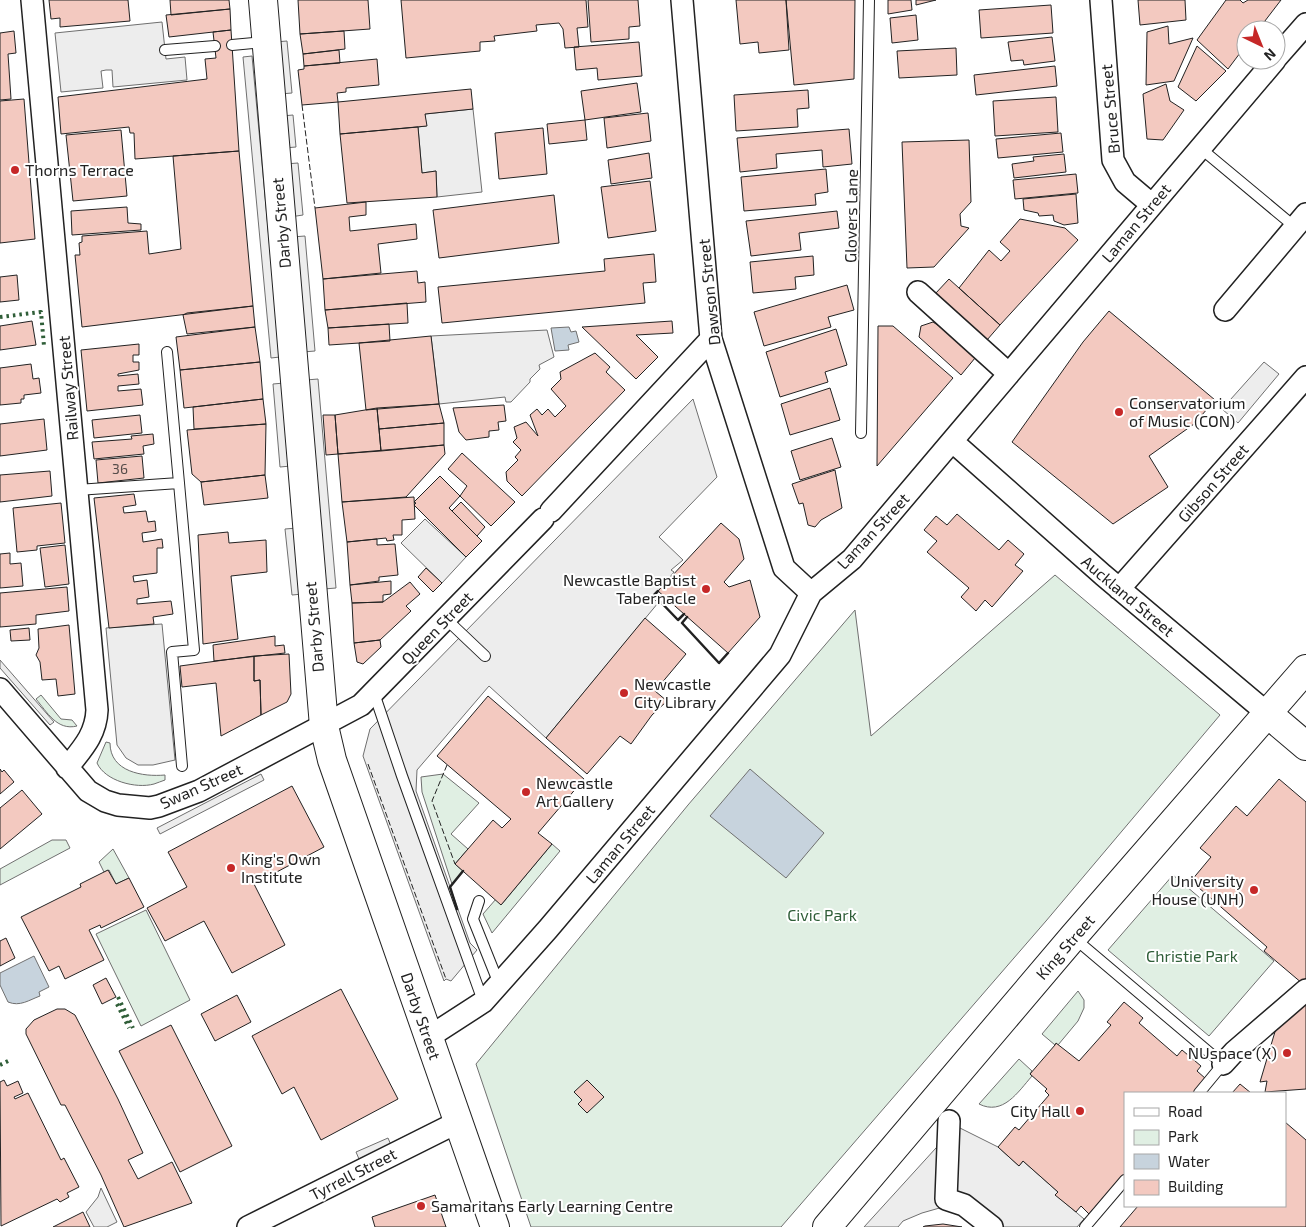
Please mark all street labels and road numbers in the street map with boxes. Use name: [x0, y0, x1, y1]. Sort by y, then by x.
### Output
street label: Bruce Street: [1096, 63, 1123, 155]
street label: Glovers Lane: [840, 169, 861, 263]
street label: Darby Street: [267, 177, 294, 269]
street label: Laman Street: [1097, 179, 1174, 266]
street label: Dawson Street: [693, 238, 724, 346]
street label: Railway Street: [53, 335, 82, 441]
street label: Gibson Street: [1173, 440, 1252, 526]
street label: Laman Street: [833, 489, 913, 573]
street label: Auckland Street: [1078, 551, 1179, 640]
street label: Darby Street: [300, 581, 327, 673]
street label: Queen Street: [397, 587, 477, 669]
street label: Swan Street: [157, 759, 245, 812]
street label: Laman Street: [581, 800, 658, 887]
street label: King Street: [1031, 910, 1098, 983]
street label: Darby Street: [398, 970, 445, 1062]
street label: Tyrrell Street: [306, 1144, 399, 1204]

